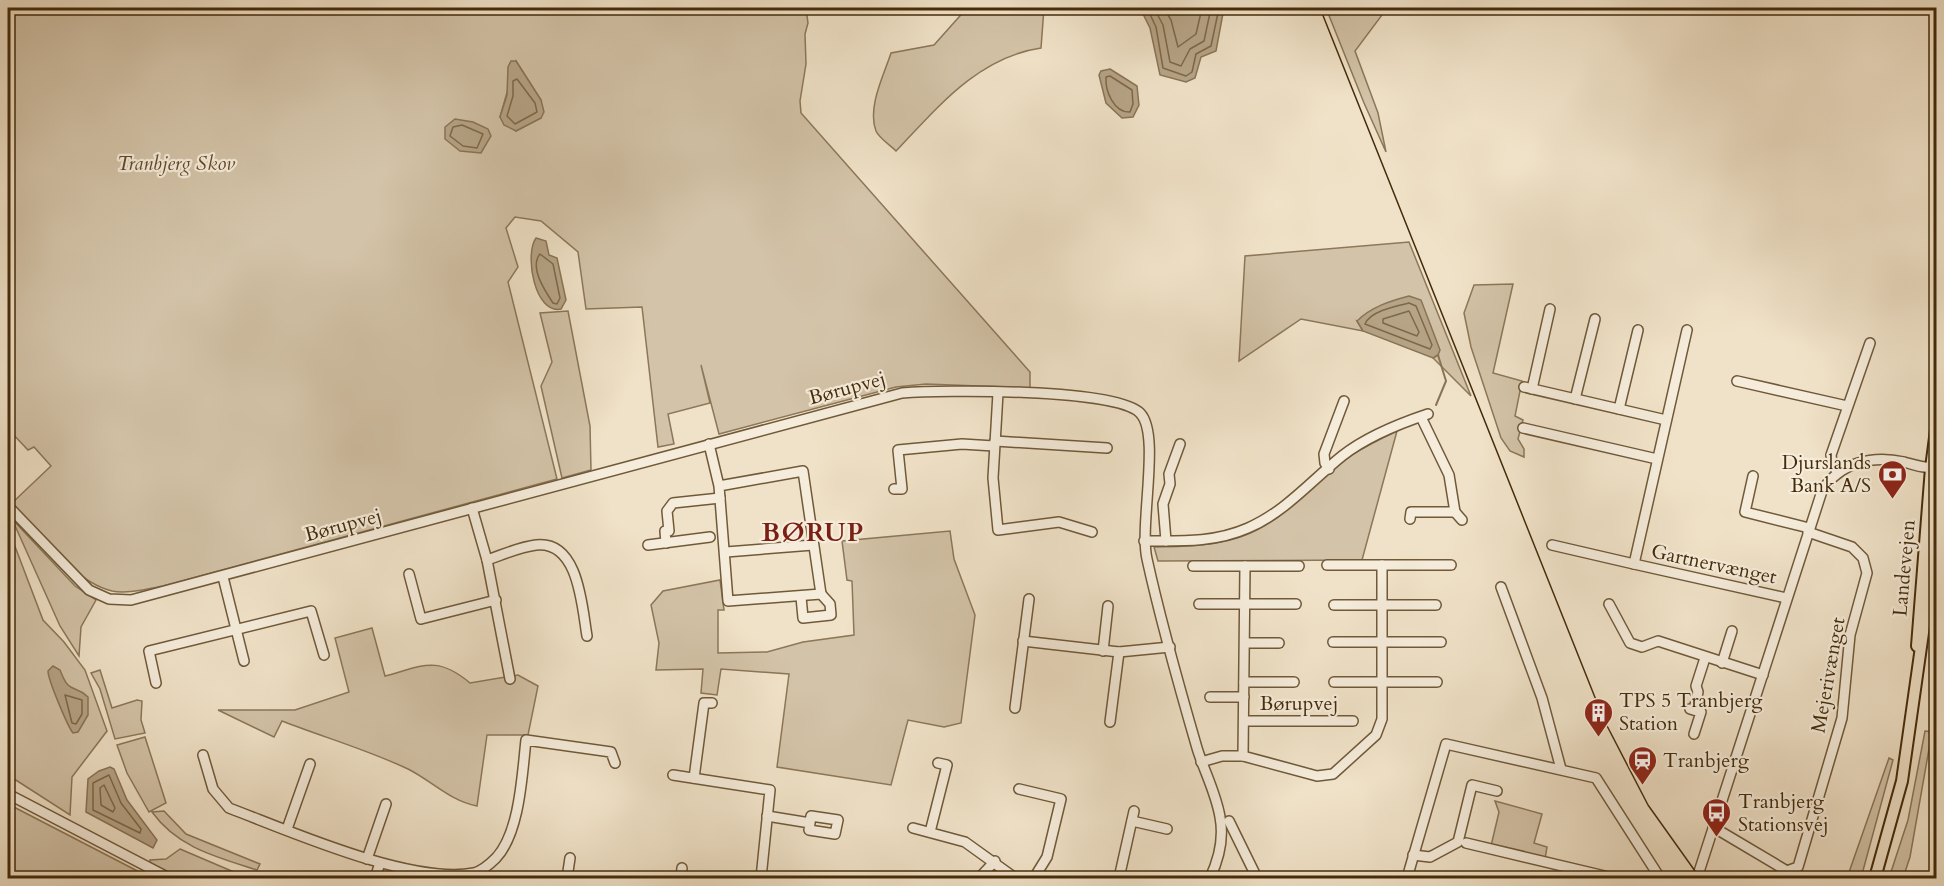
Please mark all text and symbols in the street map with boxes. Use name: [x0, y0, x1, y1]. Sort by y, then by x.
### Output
park label: Tranbjerg Skov: [117, 150, 235, 177]
street label: Børupvej: [806, 365, 888, 411]
place label: Djurslands Bank A/S: [1782, 449, 1871, 499]
bank icon: Djurslands Bank A/S: [1876, 458, 1908, 500]
street label: Børupvej: [302, 502, 384, 548]
district label: BØRUP: [761, 515, 865, 550]
street label: Landevejen: [1886, 518, 1922, 618]
street label: Gartnervænget: [1649, 538, 1780, 591]
street label: Mejerivænget: [1805, 614, 1852, 735]
place label: TPS 5 Tranbjerg Station: [1619, 687, 1763, 737]
street label: Børupvej: [1260, 690, 1338, 717]
building icon: TPS 5 Tranbjerg Station: [1582, 696, 1614, 738]
station icon: Tranbjerg: [1626, 744, 1658, 786]
place label: Tranbjerg: [1663, 747, 1750, 774]
place label: Tranbjerg Stationsvej: [1738, 788, 1829, 838]
bus stop icon: Tranbjerg Stationsvej: [1701, 796, 1733, 838]

